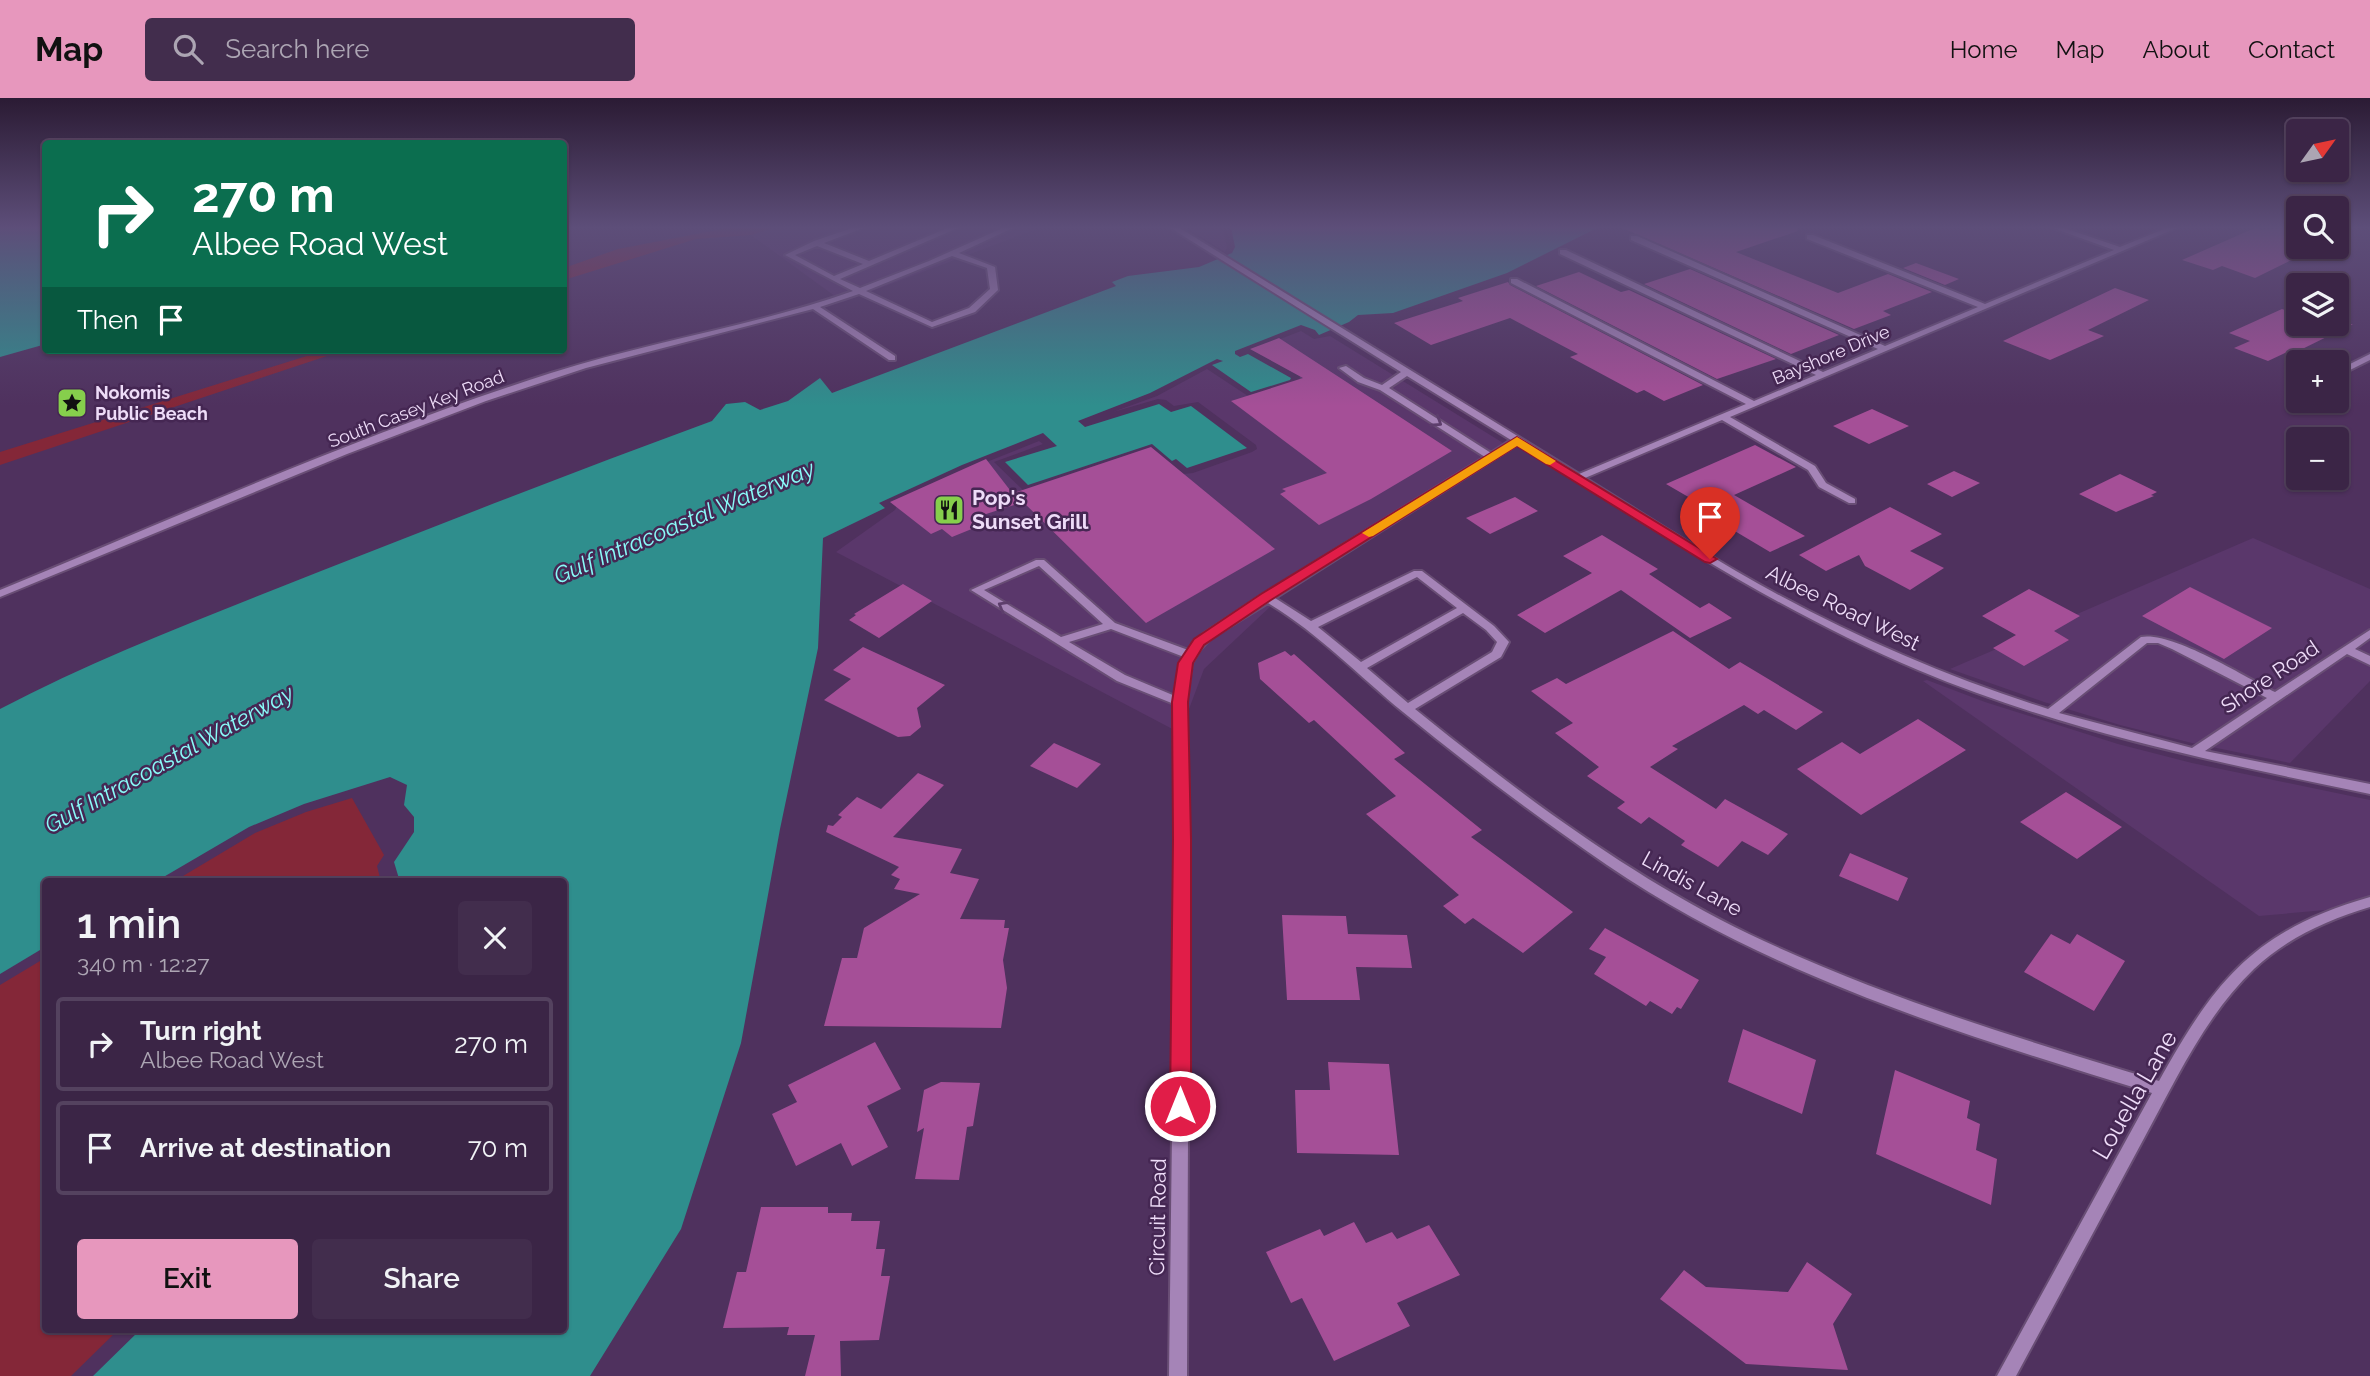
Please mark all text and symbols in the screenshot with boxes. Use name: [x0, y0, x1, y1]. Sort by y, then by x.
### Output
search box: [145, 18, 635, 81]
text: Map: [35, 30, 103, 69]
icon: search: [169, 30, 207, 68]
text: Search here: [225, 34, 370, 64]
text: Home: [1950, 35, 2018, 64]
text: Map: [2056, 35, 2104, 64]
text: About: [2142, 35, 2210, 64]
text: Contact: [2248, 35, 2335, 64]
north arrow: [2286, 119, 2348, 182]
map controls: [2286, 119, 2349, 490]
text: 270 m: [192, 166, 335, 223]
icon: right: [77, 168, 168, 259]
button: search: [2286, 196, 2349, 259]
text: Albee Road West: [192, 225, 448, 262]
button: layers: [2286, 273, 2349, 336]
icon: arrive: [152, 301, 190, 339]
text: Then: [77, 305, 138, 335]
street label: Bayshore Drive: [1769, 320, 1893, 389]
button: +: [2286, 350, 2349, 413]
street label: South Casey Key Road: [325, 365, 507, 452]
place label: Nokomis Public Beach: [95, 382, 208, 424]
place icon: Nokomis Public Beach: [55, 386, 89, 420]
one-way arrow: [1429, 414, 1442, 427]
button: −: [2286, 427, 2349, 490]
water label: Gulf Intracoastal Waterway: [549, 454, 819, 589]
place label: Pop's Sunset Grill: [972, 485, 1089, 534]
pin: [1680, 487, 1740, 559]
restaurant icon: Pop's Sunset Grill: [932, 493, 966, 527]
icon: arrive: [1691, 498, 1729, 536]
street label: Albee Road West: [1762, 560, 1924, 656]
one-way arrow: [998, 601, 1011, 614]
street label: Shore Road: [2216, 635, 2323, 718]
water label: Gulf Intracoastal Waterway: [40, 678, 299, 838]
street label: Lindis Lane: [1638, 846, 1747, 921]
text: 1 min: [77, 899, 181, 948]
button: close: [458, 901, 532, 975]
text: 340 m · 12:27: [77, 950, 209, 977]
text: Turn right: [140, 1016, 261, 1046]
icon: right: [81, 1025, 119, 1063]
street label: Louella Lane: [2086, 1025, 2183, 1164]
text: 270 m: [454, 1029, 528, 1059]
text: Albee Road West: [140, 1046, 324, 1073]
position arrow: [1143, 1069, 1217, 1143]
icon: arrive: [81, 1129, 119, 1167]
text: Arrive at destination: [140, 1133, 391, 1163]
text: 70 m: [468, 1133, 528, 1163]
street label: Circuit Road: [1144, 1158, 1171, 1276]
button: Exit: [77, 1239, 298, 1319]
button: Share: [312, 1239, 532, 1319]

